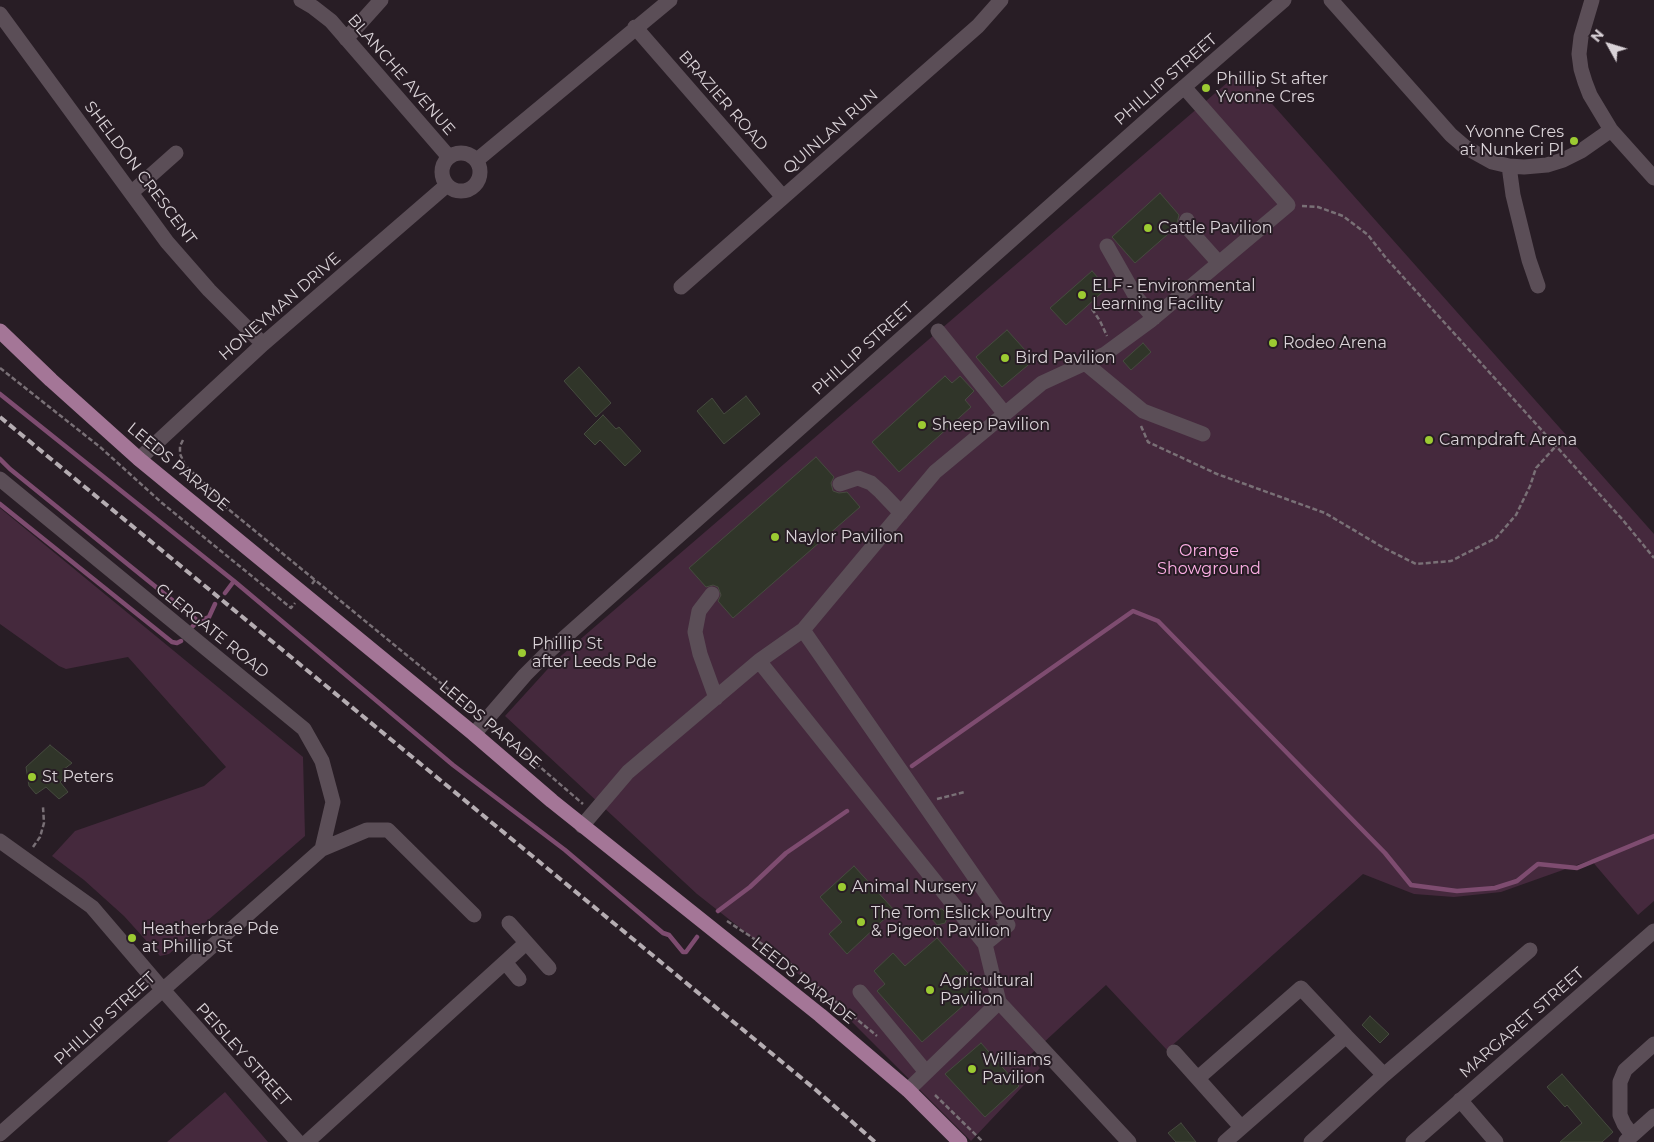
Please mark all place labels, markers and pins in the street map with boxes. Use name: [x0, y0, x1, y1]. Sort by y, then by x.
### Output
place label: Phillip St after Yvonne Cres: [1216, 69, 1328, 107]
marker: Phillip St after Yvonne Cres: [1200, 82, 1212, 94]
place label: Yvonne Cres at Nunkeri Pl: [1460, 122, 1564, 160]
marker: Yvonne Cres at Nunkeri Pl: [1568, 135, 1580, 147]
place label: Cattle Pavilion: [1158, 218, 1273, 238]
marker: Cattle Pavilion: [1142, 222, 1154, 234]
place label: ELF - Environmental Learning Facility: [1092, 276, 1256, 314]
marker: ELF - Environmental Learning Facility: [1076, 289, 1088, 301]
place label: Rodeo Arena: [1283, 333, 1387, 353]
marker: Rodeo Arena: [1267, 337, 1279, 349]
place label: Bird Pavilion: [1015, 348, 1116, 368]
marker: Bird Pavilion: [999, 352, 1011, 364]
place label: Sheep Pavilion: [932, 415, 1050, 435]
marker: Sheep Pavilion: [916, 419, 928, 431]
place label: Campdraft Arena: [1439, 430, 1577, 450]
marker: Campdraft Arena: [1423, 434, 1435, 446]
place label: Naylor Pavilion: [785, 527, 904, 547]
marker: Naylor Pavilion: [769, 531, 781, 543]
place label: Phillip St after Leeds Pde: [532, 634, 657, 672]
marker: Phillip St after Leeds Pde: [516, 647, 528, 659]
place label: St Peters: [42, 767, 114, 787]
marker: St Peters: [26, 771, 38, 783]
place label: Animal Nursery: [852, 877, 976, 897]
marker: Animal Nursery: [836, 881, 848, 893]
place label: The Tom Eslick Poultry & Pigeon Pavilion: [871, 903, 1052, 941]
marker: The Tom Eslick Poultry & Pigeon Pavilion: [855, 916, 867, 928]
place label: Heatherbrae Pde at Phillip St: [142, 919, 279, 957]
marker: Heatherbrae Pde at Phillip St: [126, 932, 138, 944]
place label: Agricultural Pavilion: [940, 971, 1034, 1009]
marker: Agricultural Pavilion: [924, 984, 936, 996]
place label: Williams Pavilion: [982, 1050, 1051, 1088]
marker: Williams Pavilion: [966, 1063, 978, 1075]

